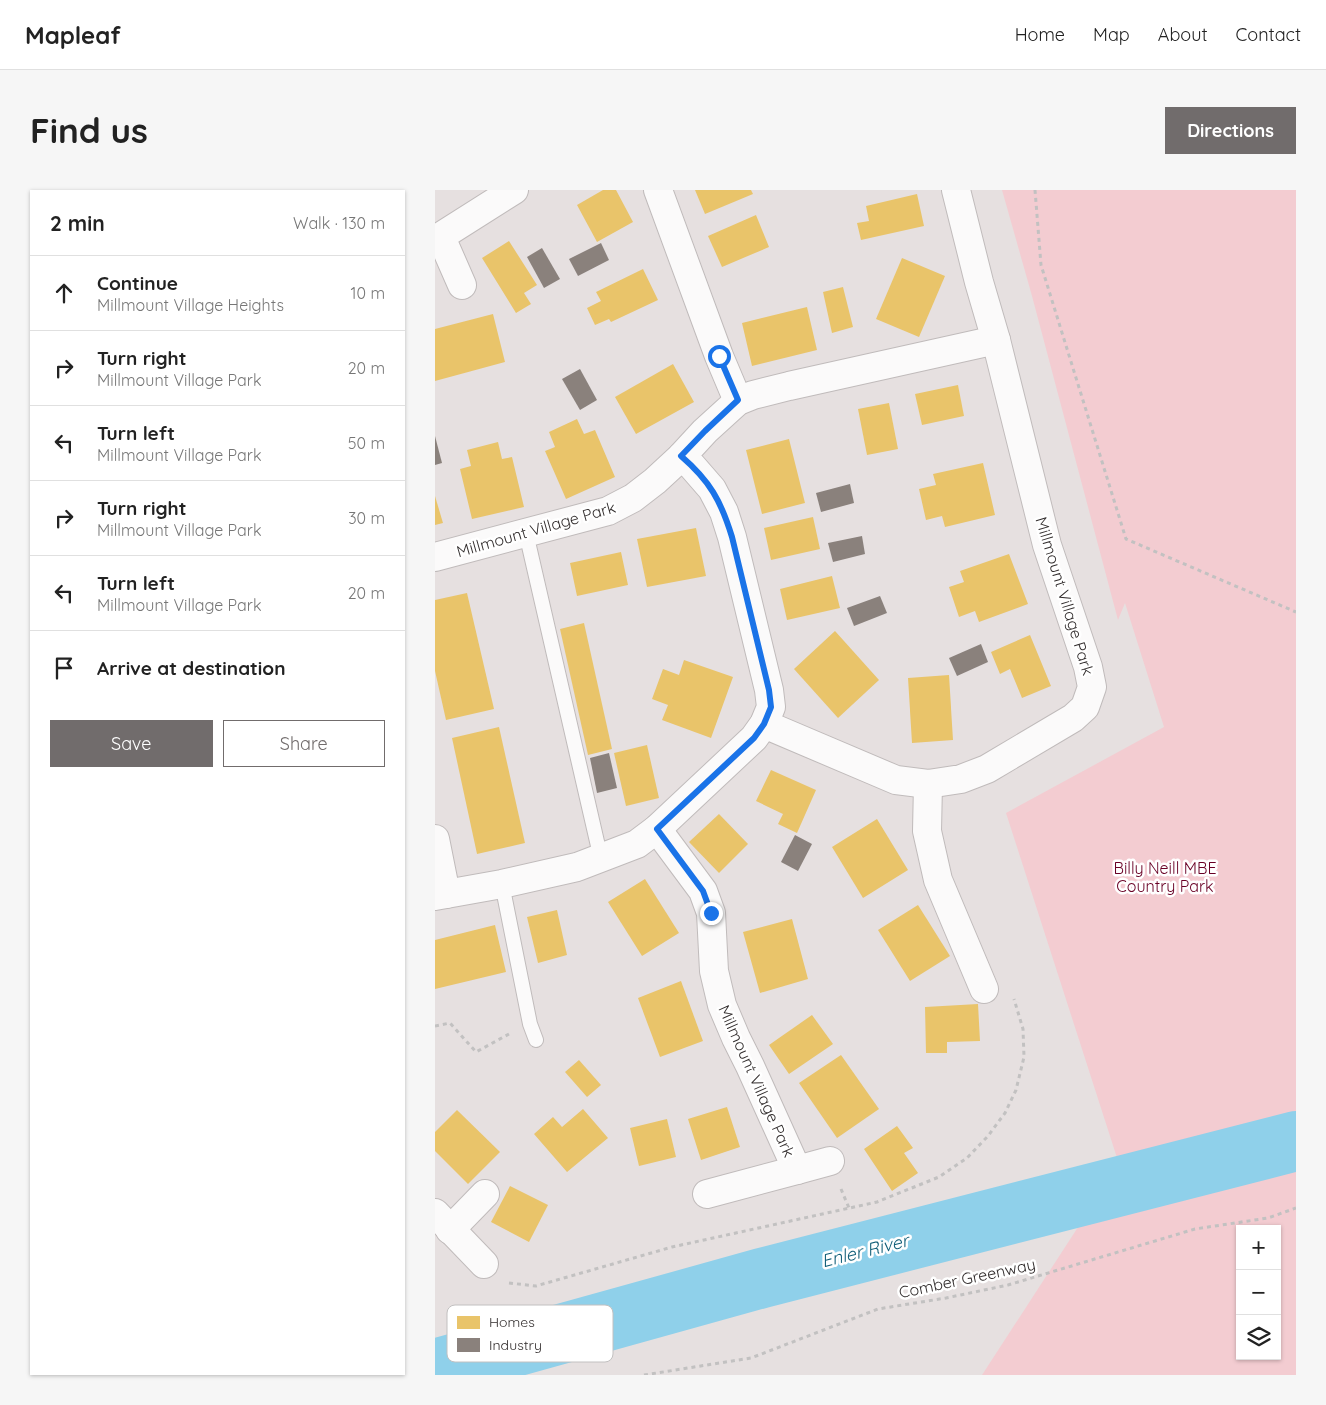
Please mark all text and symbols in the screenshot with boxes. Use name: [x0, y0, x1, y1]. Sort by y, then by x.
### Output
text: Mapleaf: [25, 20, 121, 50]
text: Home: [1015, 23, 1065, 46]
text: Map: [1093, 23, 1130, 46]
text: About: [1158, 23, 1208, 46]
text: Contact: [1236, 23, 1301, 46]
button: Directions: [1165, 107, 1296, 154]
text: Find us: [30, 108, 148, 152]
text: 2 min: [50, 210, 105, 236]
text: Walk · 130 m: [293, 213, 385, 233]
text: Continue: [97, 271, 178, 295]
icon: ahead: [50, 279, 78, 307]
text: 10 m: [351, 283, 385, 303]
text: Millmount Village Heights: [97, 295, 284, 315]
route start: [708, 345, 731, 368]
text: Turn right: [97, 346, 186, 370]
icon: right: [50, 354, 78, 382]
text: 20 m: [348, 358, 385, 378]
text: Millmount Village Park: [97, 370, 261, 390]
text: Turn left: [97, 421, 175, 445]
icon: left: [50, 429, 78, 457]
text: 50 m: [348, 433, 385, 453]
text: Millmount Village Park: [97, 445, 261, 465]
text: Turn right: [97, 496, 186, 520]
street label: Millmount Village Park: [454, 497, 618, 561]
icon: right: [50, 504, 78, 532]
text: 30 m: [348, 508, 385, 528]
street label: Millmount Village Park: [1031, 514, 1099, 678]
text: Millmount Village Park: [97, 520, 261, 540]
text: Turn left: [97, 571, 175, 595]
icon: left: [50, 579, 78, 607]
text: 20 m: [348, 583, 385, 603]
text: Millmount Village Park: [97, 595, 261, 615]
icon: arrive: [50, 654, 78, 682]
text: Arrive at destination: [97, 656, 286, 680]
button: Save: [50, 720, 213, 767]
button: Share: [223, 720, 385, 767]
park label: Billy Neill MBE Country Park: [1114, 858, 1217, 896]
route end: [700, 902, 723, 925]
street label: Millmount Village Park: [714, 1002, 800, 1160]
map controls: [1236, 1225, 1281, 1360]
button: +: [1236, 1225, 1281, 1270]
water label: Enler River: [819, 1228, 913, 1272]
street label: Comber Greenway: [897, 1254, 1037, 1302]
button: −: [1236, 1270, 1281, 1315]
legend: [447, 1305, 613, 1362]
text: Homes: [489, 1313, 535, 1331]
button: layers: [1236, 1315, 1281, 1360]
text: Industry: [489, 1336, 542, 1354]

